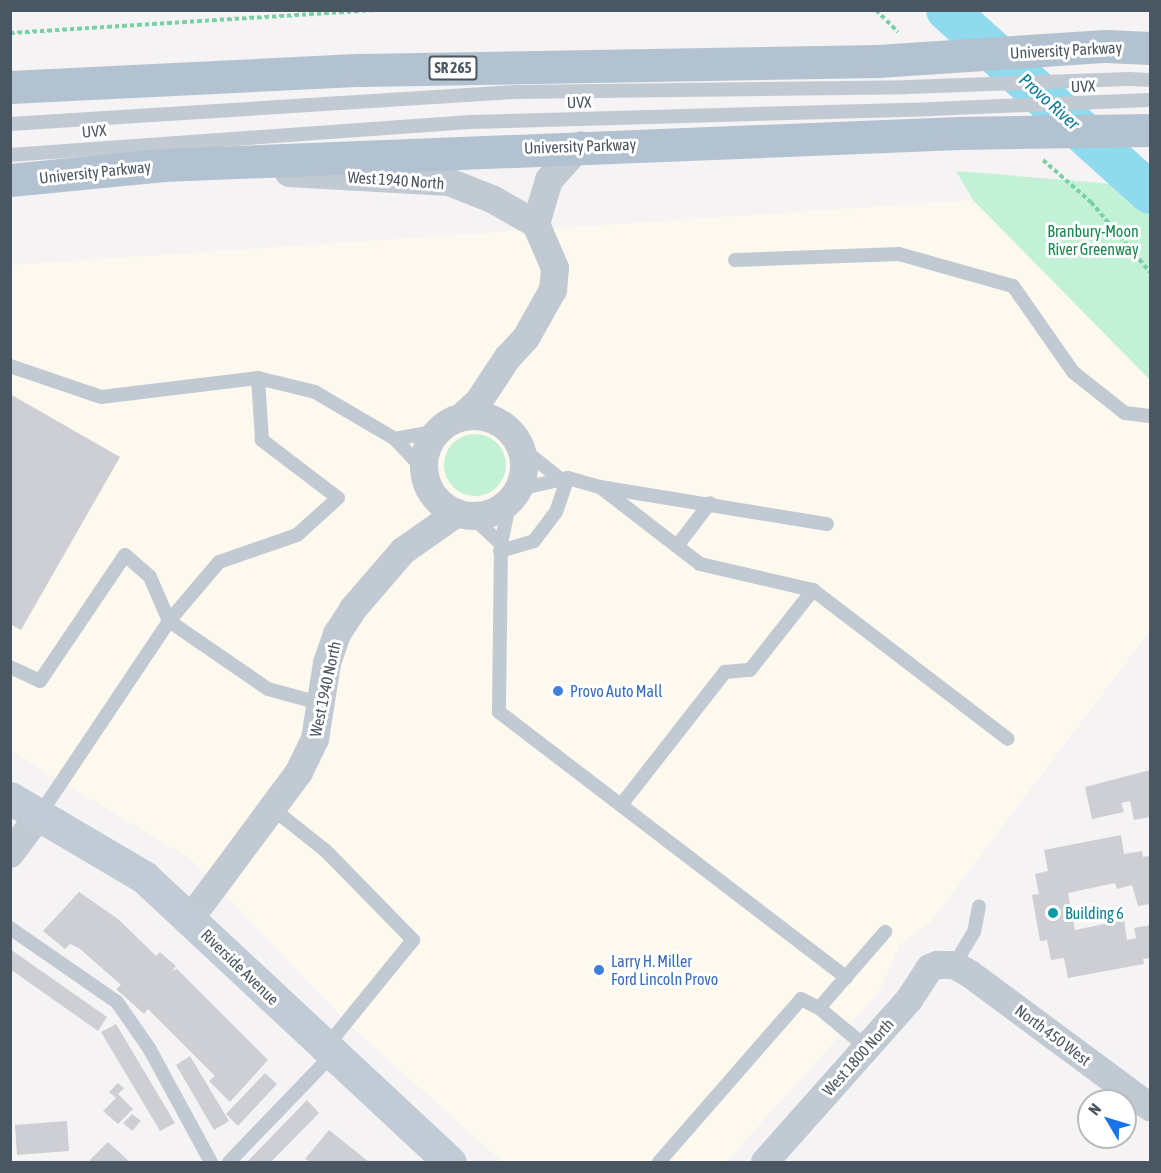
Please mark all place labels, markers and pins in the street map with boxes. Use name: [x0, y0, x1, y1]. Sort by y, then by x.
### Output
place label: Provo Auto Mall: [570, 681, 662, 701]
marker: Provo Auto Mall: [551, 684, 565, 698]
place label: Building 6: [1065, 903, 1124, 923]
marker: Building 6: [1046, 906, 1060, 920]
place label: Larry H. Miller Ford Lincoln Provo: [611, 951, 718, 989]
marker: Larry H. Miller Ford Lincoln Provo: [592, 963, 606, 977]

